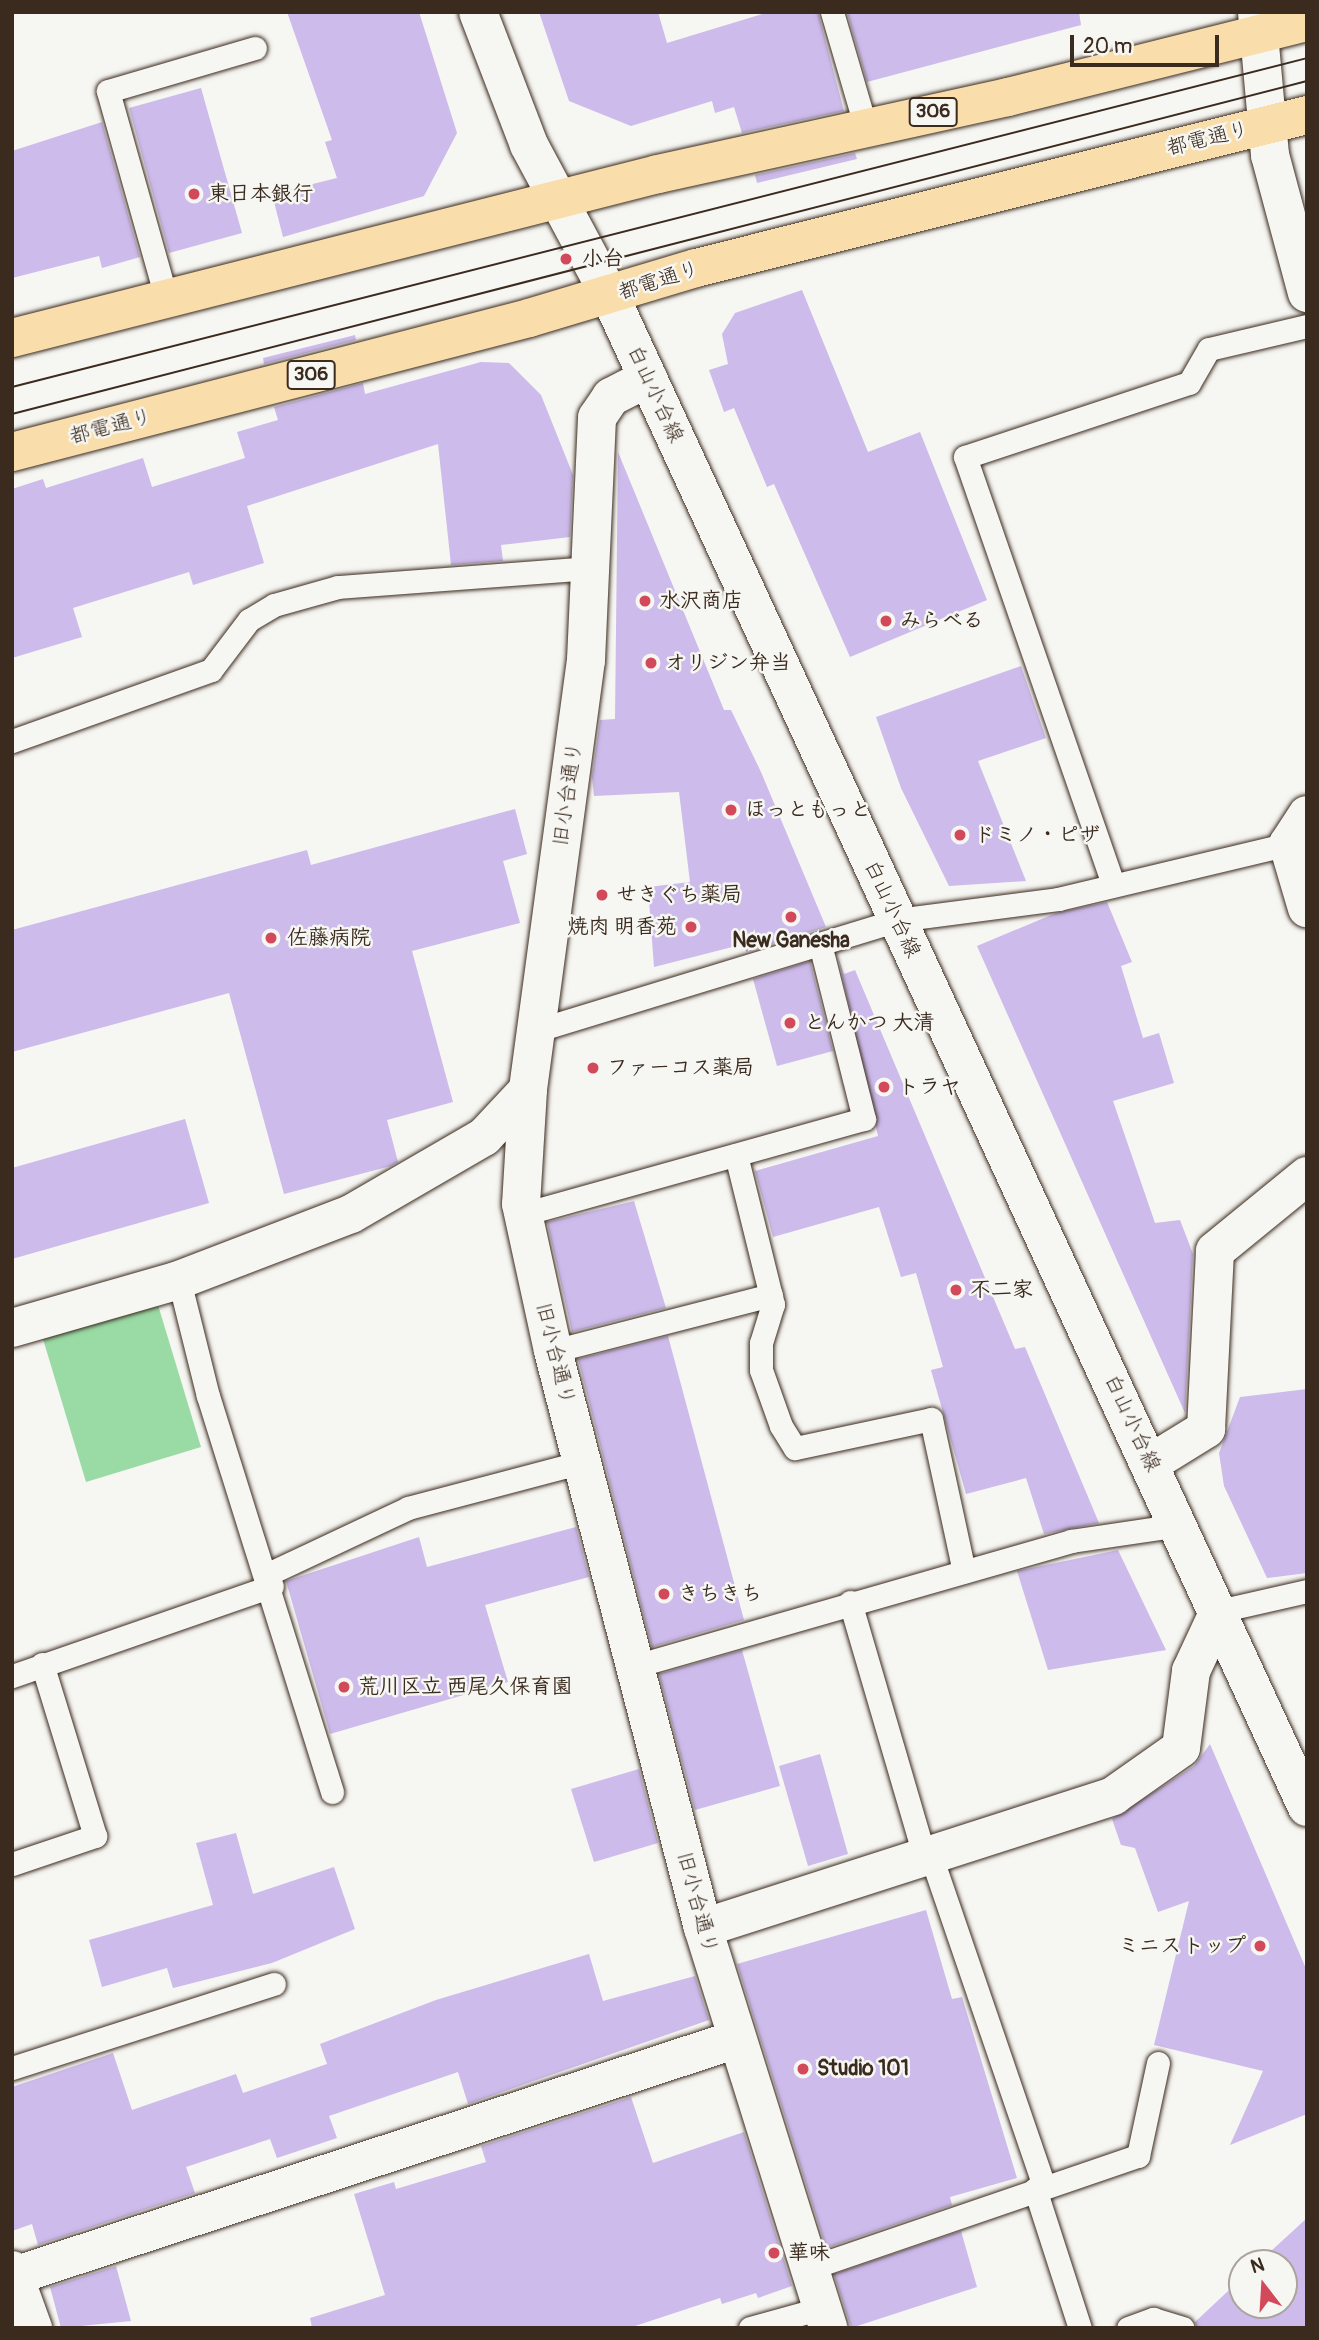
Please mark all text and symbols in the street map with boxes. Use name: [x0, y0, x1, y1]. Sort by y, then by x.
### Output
scale bar: [1074, 21, 1223, 65]
text: 20 m: [1083, 33, 1132, 60]
road number: 306: [908, 96, 958, 128]
street label: 都電通り: [1164, 117, 1252, 161]
place label: 東日本銀行: [208, 181, 313, 207]
marker: 東日本銀行: [186, 186, 202, 202]
place label: 小台: [582, 246, 624, 272]
marker: 小台: [556, 249, 576, 269]
street label: 都電通り: [615, 256, 703, 306]
street label: 白山小台線: [621, 341, 689, 447]
road number: 306: [286, 360, 336, 390]
street label: 都電通り: [67, 404, 155, 450]
place label: 水沢商店: [659, 588, 743, 614]
marker: 水沢商店: [637, 593, 653, 609]
place label: みらべる: [900, 608, 984, 634]
marker: みらべる: [878, 613, 894, 629]
place label: オリジン弁当: [665, 650, 791, 676]
marker: オリジン弁当: [643, 655, 659, 671]
street label: 旧小台通り: [548, 740, 588, 848]
place label: ほっともっと: [745, 797, 871, 823]
marker: ほっともっと: [723, 802, 739, 818]
place label: ドミノ・ピザ: [974, 822, 1100, 848]
marker: ドミノ・ピザ: [952, 827, 968, 843]
street label: 白山小台線: [858, 856, 926, 962]
place label: せきぐち薬局: [616, 882, 742, 908]
marker: せきぐち薬局: [594, 887, 610, 903]
marker: New Ganesha: [783, 909, 799, 925]
place label: 焼肉 明香苑: [567, 914, 677, 940]
marker: 焼肉 明香苑: [683, 919, 699, 935]
place label: 佐藤病院: [287, 925, 371, 951]
marker: 佐藤病院: [261, 928, 281, 948]
place label: New Ganesha: [732, 928, 850, 954]
place label: とんかつ 大清: [804, 1010, 935, 1036]
marker: とんかつ 大清: [782, 1015, 798, 1031]
place label: ファーコス薬局: [607, 1055, 754, 1081]
marker: ファーコス薬局: [585, 1060, 601, 1076]
place label: トラヤ: [898, 1074, 961, 1100]
marker: トラヤ: [876, 1079, 892, 1095]
place label: 不二家: [970, 1277, 1033, 1303]
marker: 不二家: [948, 1282, 964, 1298]
street label: 旧小台通り: [530, 1300, 580, 1408]
street label: 白山小台線: [1098, 1370, 1166, 1476]
place label: きちきち: [678, 1581, 762, 1607]
marker: きちきち: [656, 1586, 672, 1602]
place label: 荒川区立 西尾久保育園: [358, 1674, 573, 1700]
marker: 荒川区立 西尾久保育園: [336, 1679, 352, 1695]
street label: 旧小台通り: [671, 1849, 723, 1957]
place label: ミニストップ: [1120, 1933, 1246, 1959]
marker: ミニストップ: [1252, 1938, 1268, 1954]
place label: Studio 101: [817, 2056, 909, 2082]
marker: Studio 101: [795, 2061, 811, 2077]
place label: 華味: [788, 2240, 830, 2266]
marker: 華味: [766, 2245, 782, 2261]
north arrow: [1228, 2249, 1298, 2319]
text: N: [1248, 2252, 1267, 2279]

